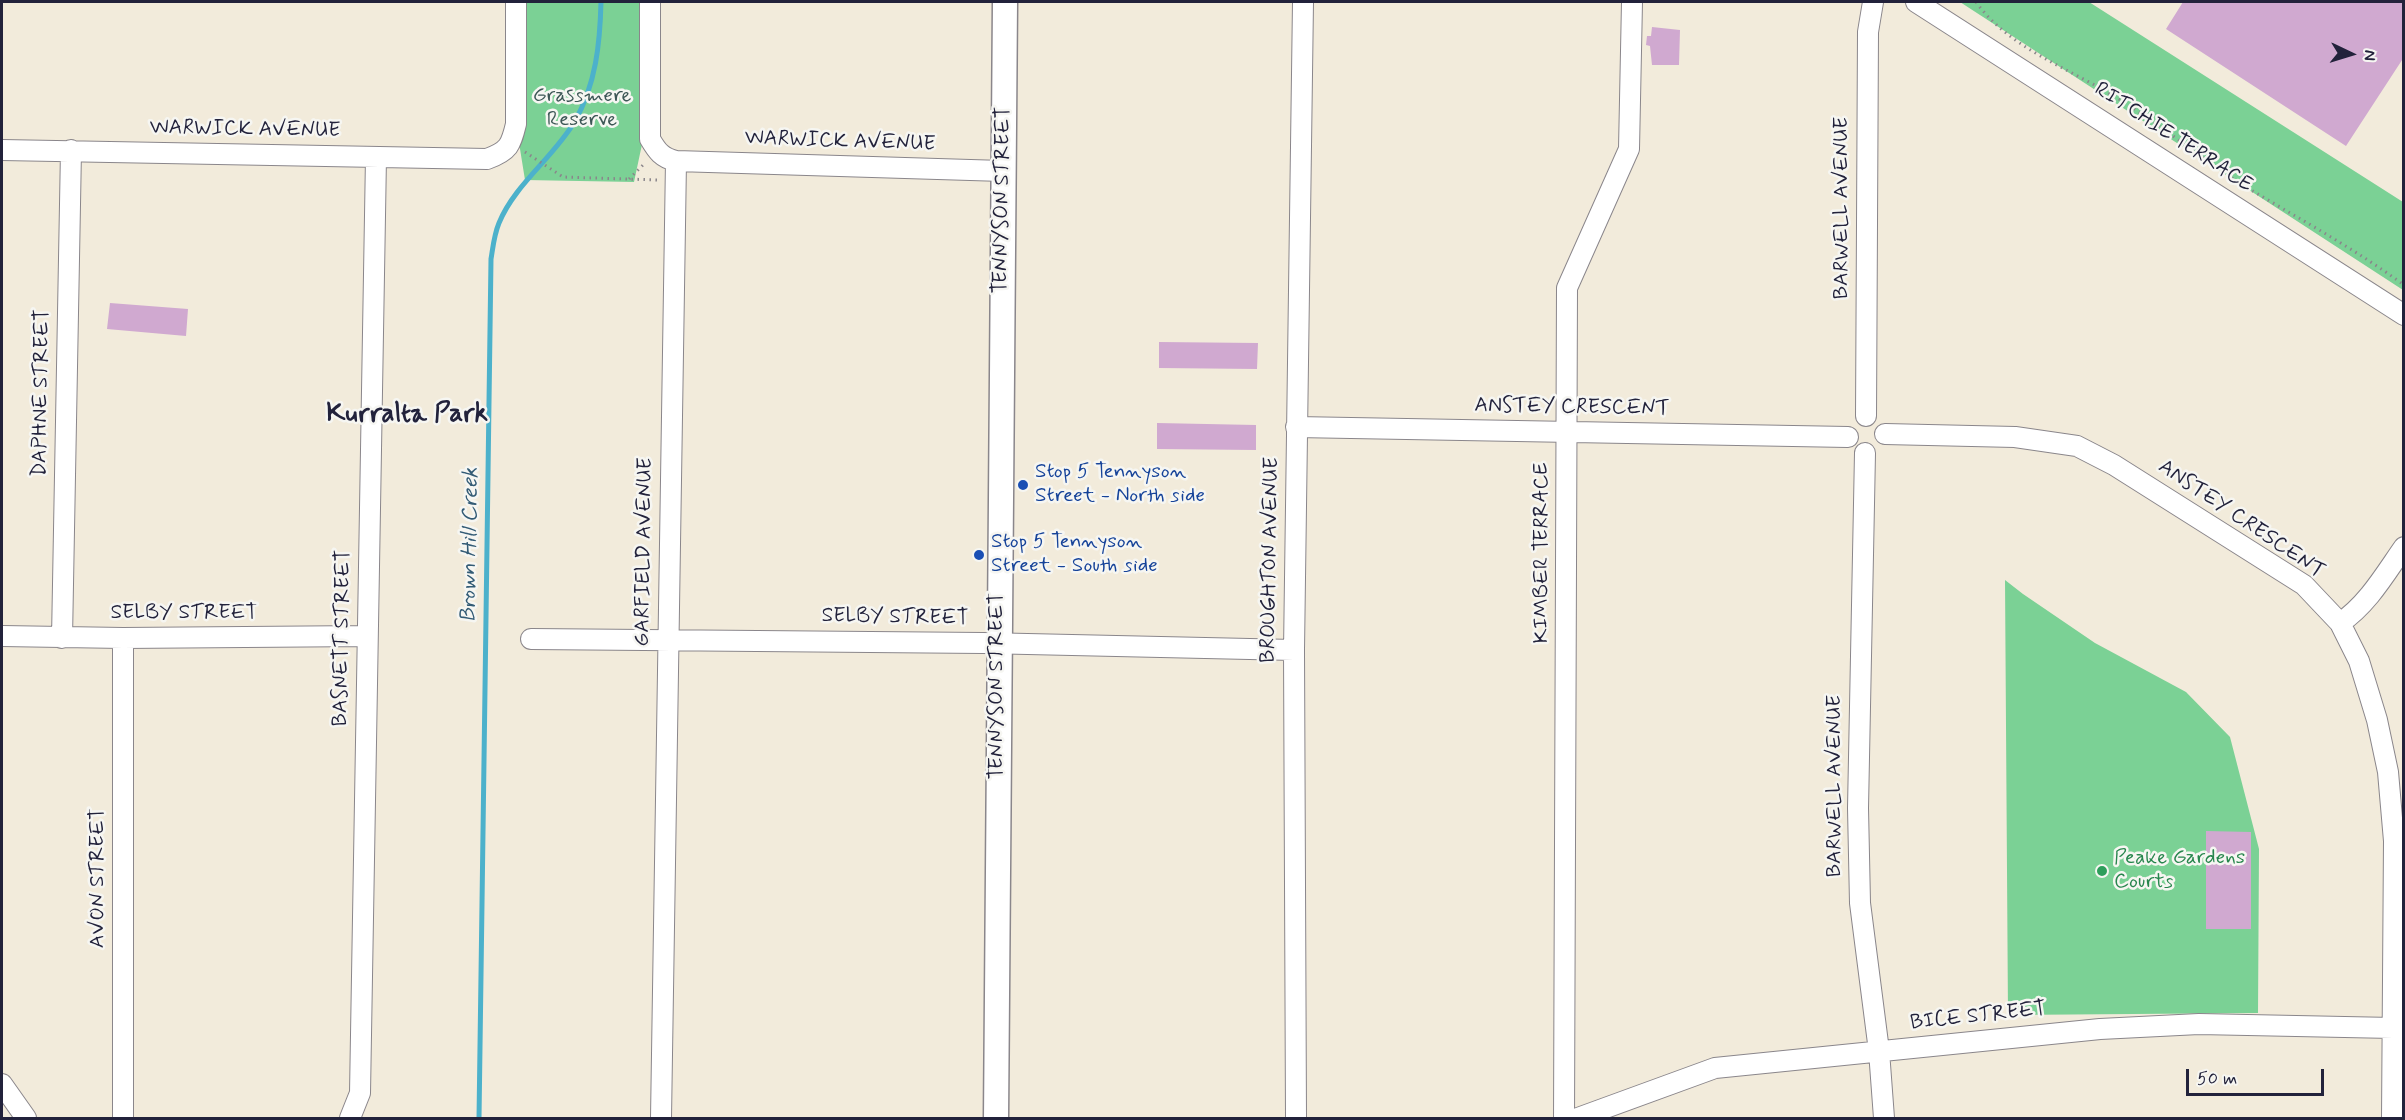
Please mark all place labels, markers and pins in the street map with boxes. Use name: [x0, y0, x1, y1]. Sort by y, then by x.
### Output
place label: Stop 5 Tennyson Street - North side: [1035, 460, 1205, 510]
marker: Stop 5 Tennyson Street - North side: [1016, 478, 1030, 492]
place label: Stop 5 Tennyson Street - South side: [991, 530, 1158, 580]
marker: Stop 5 Tennyson Street - South side: [972, 548, 986, 562]
place label: Peake Gardens Courts: [2114, 846, 2245, 896]
marker: Peake Gardens Courts: [2095, 864, 2109, 878]

